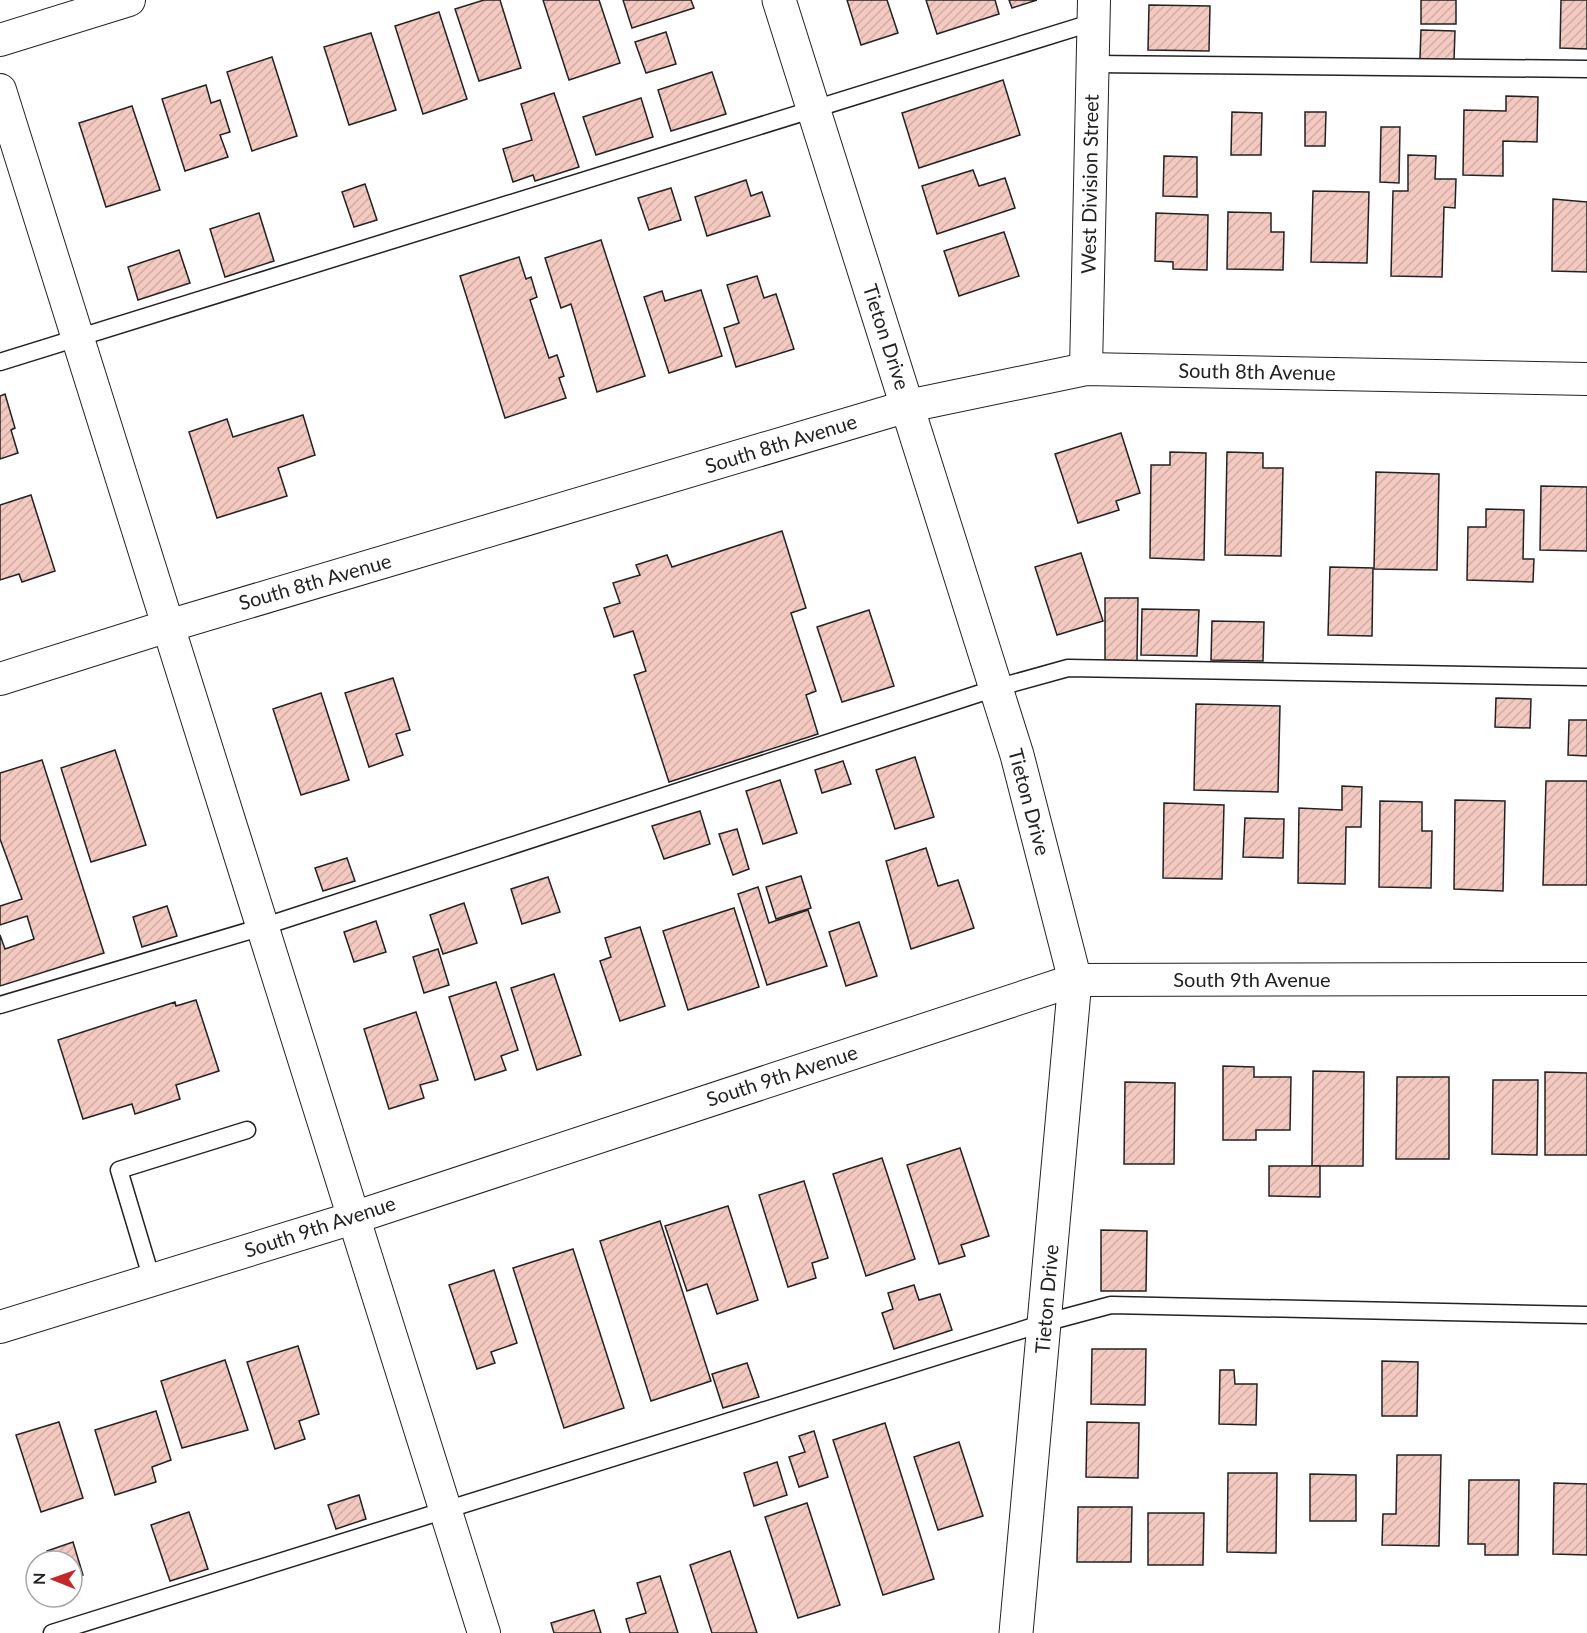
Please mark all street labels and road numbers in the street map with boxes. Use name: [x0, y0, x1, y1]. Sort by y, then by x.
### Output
street label: West Division Street: [1075, 94, 1103, 274]
street label: Tieton Drive: [859, 281, 915, 392]
street label: South 8th Avenue: [1178, 358, 1336, 384]
street label: South 8th Avenue: [702, 409, 859, 478]
street label: South 8th Avenue: [236, 548, 394, 614]
street label: Tieton Drive: [1004, 746, 1056, 858]
street label: South 9th Avenue: [1173, 967, 1331, 991]
street label: South 9th Avenue: [703, 1039, 860, 1111]
street label: South 9th Avenue: [241, 1190, 398, 1262]
street label: Tieton Drive: [1029, 1243, 1063, 1354]

